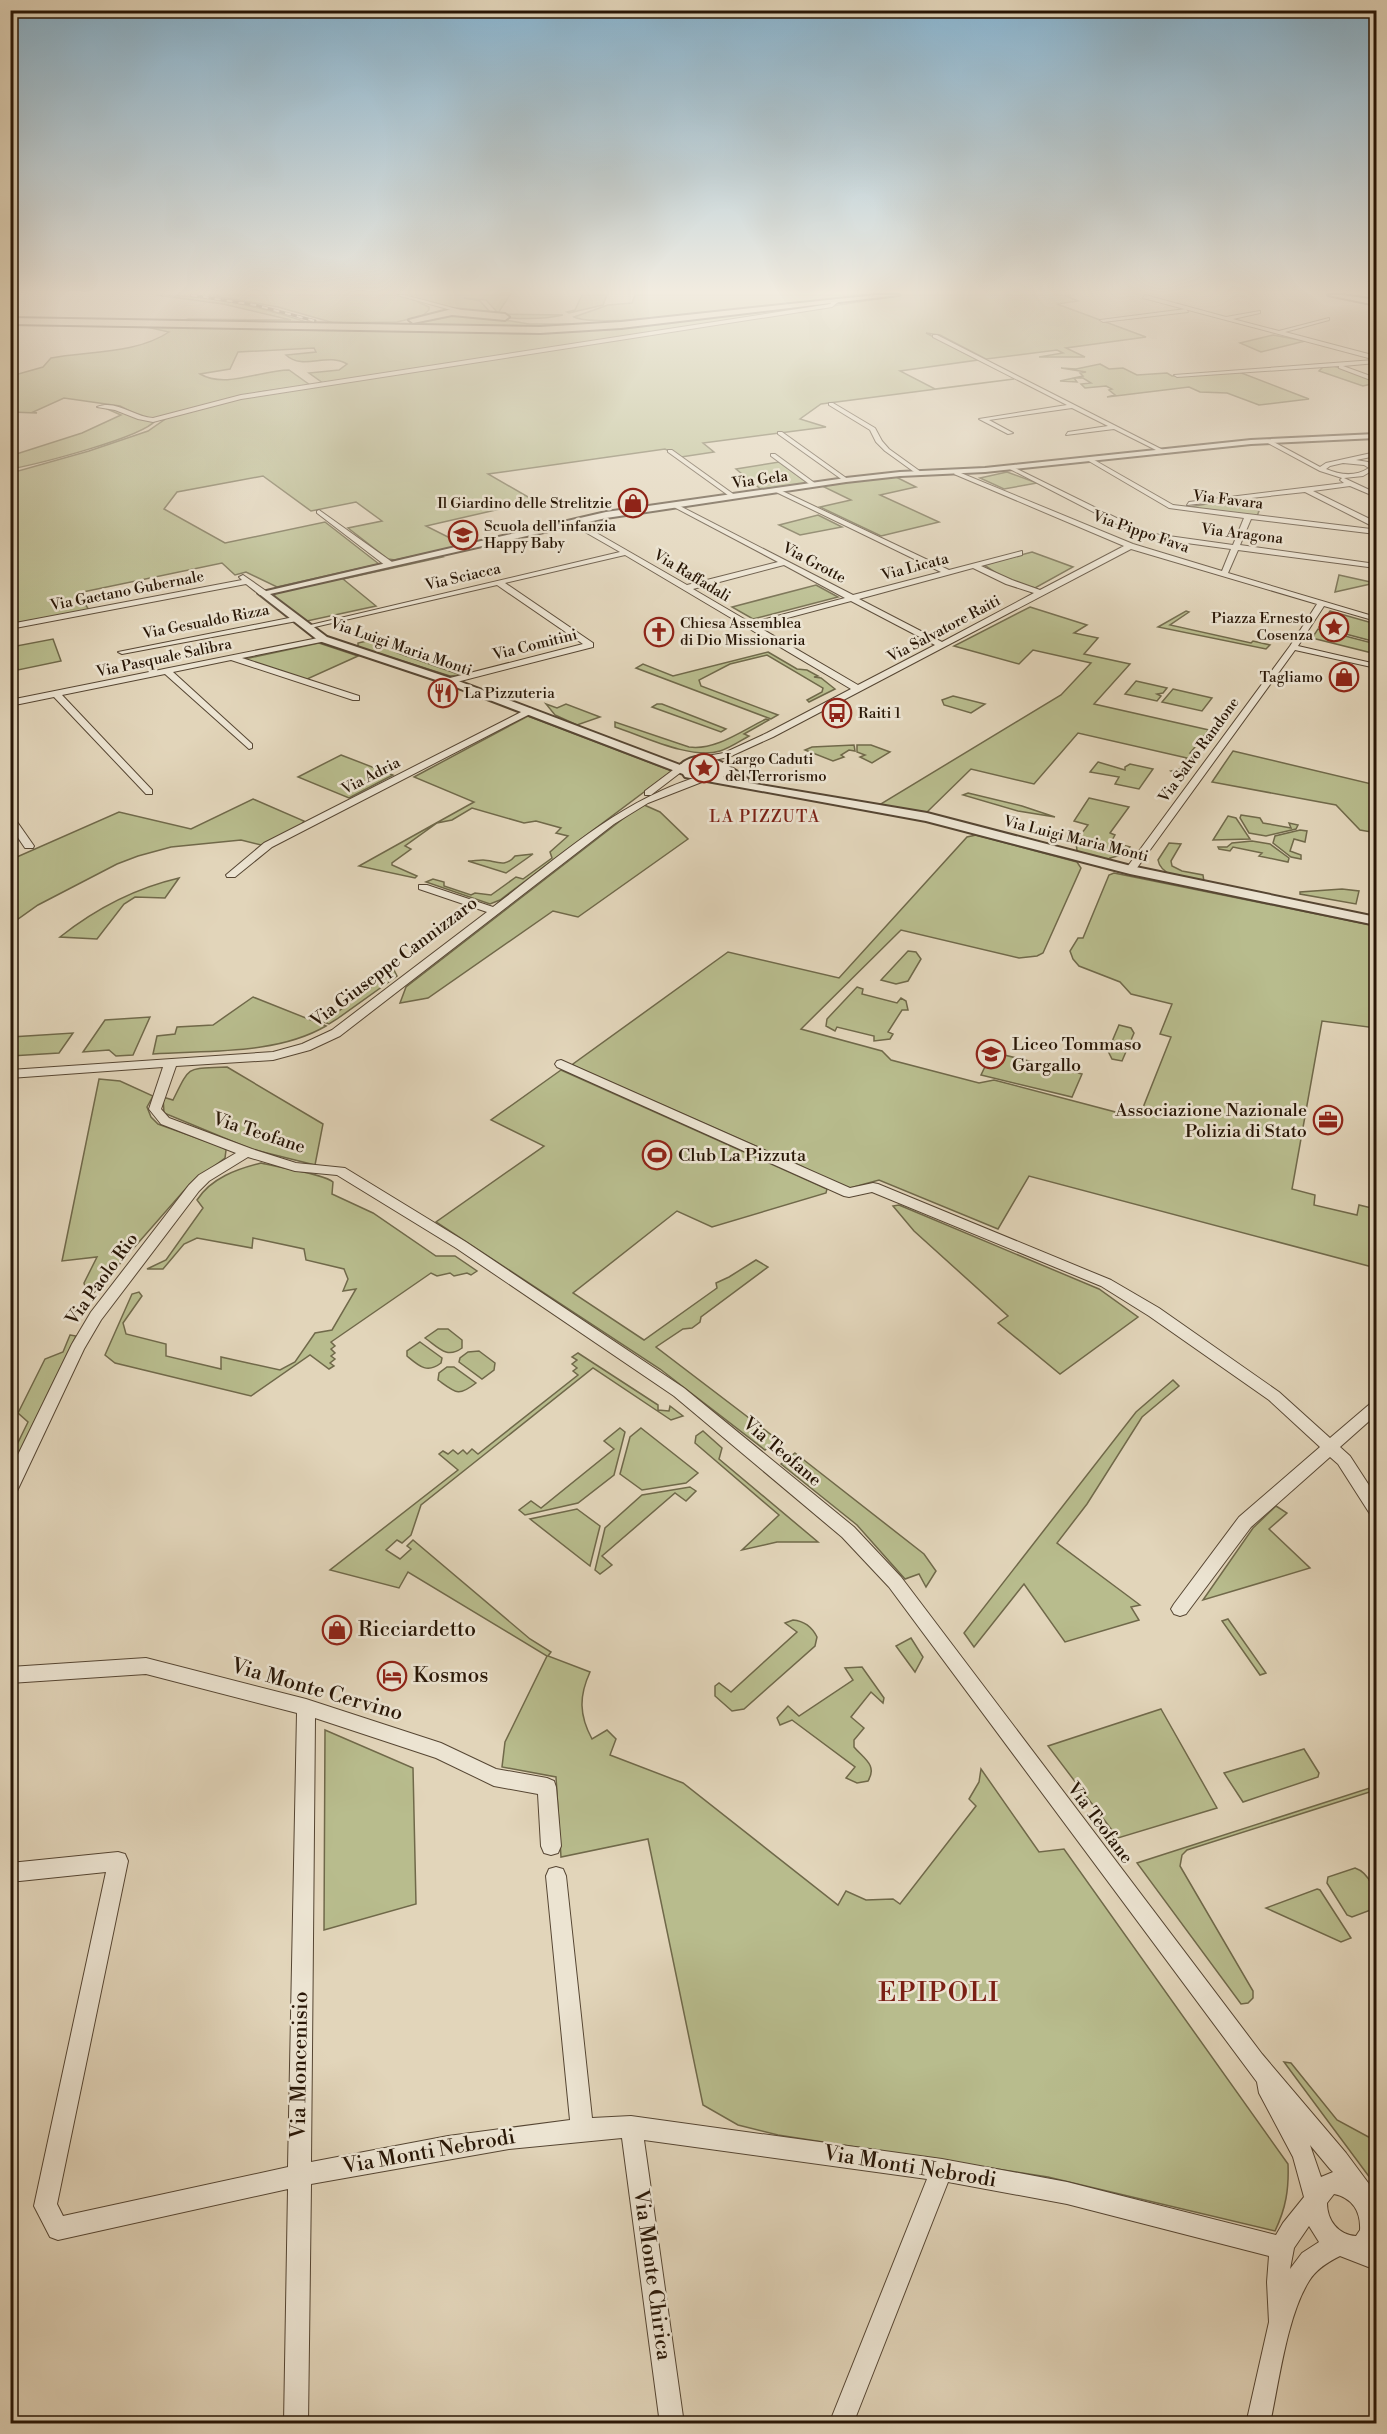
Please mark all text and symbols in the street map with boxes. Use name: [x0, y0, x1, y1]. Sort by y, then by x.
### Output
street label: Via Gela: [730, 467, 790, 493]
street label: Via Favara: [1191, 486, 1265, 514]
shop icon: Il Giardino delle Strelitzie: [617, 487, 649, 519]
place label: Il Giardino delle Strelitzie: [437, 494, 612, 513]
street label: Via Pippo Fava: [1089, 506, 1192, 558]
place label: Scuola dell'infanzia Happy Baby: [484, 517, 617, 553]
school or university icon: Scuola dell'infanzia Happy Baby: [447, 519, 479, 551]
street label: Via Aragona: [1199, 519, 1285, 549]
street label: Via Grotte: [778, 538, 849, 588]
street label: Via Raffadali: [649, 545, 734, 606]
street label: Via Licata: [878, 549, 951, 585]
street label: Via Sciacca: [422, 559, 503, 595]
street label: Via Gaetano Gubernale: [47, 567, 206, 615]
street label: Via Salvatore Raiti: [883, 591, 1004, 667]
street label: Via Gesualdo Rizza: [140, 600, 271, 644]
place label: Piazza Ernesto Cosenza: [1211, 609, 1313, 645]
place icon: Piazza Ernesto Cosenza: [1318, 611, 1350, 643]
street label: Via Luigi Maria Monti: [327, 613, 475, 680]
place label: Chiesa Assemblea di Dio Missionaria: [680, 614, 806, 650]
church icon: Chiesa Assemblea di Dio Missionaria: [643, 616, 675, 648]
street label: Via Comitini: [490, 625, 579, 665]
street label: Via Pasquale Salibra: [94, 634, 234, 682]
shop icon: Tagliamo: [1328, 661, 1360, 693]
place label: Tagliamo: [1259, 668, 1323, 687]
restaurant icon: La Pizzuteria: [427, 677, 459, 709]
place label: La Pizzuteria: [464, 684, 555, 703]
street label: Via Salvo Randone: [1154, 694, 1244, 807]
bus stop icon: Raiti 1: [821, 697, 853, 729]
place label: Raiti 1: [858, 704, 901, 723]
place label: Largo Caduti del Terrorismo: [725, 750, 827, 786]
place icon: Largo Caduti del Terrorismo: [688, 752, 720, 784]
street label: Via Adria: [338, 753, 404, 799]
district label: LA PIZZUTA: [709, 807, 821, 827]
street label: Via Luigi Maria Monti: [1000, 812, 1151, 866]
street label: Via Giuseppe Cannizzaro: [305, 892, 482, 1033]
place label: Liceo Tommaso Gargallo: [1012, 1033, 1142, 1077]
school or university icon: Liceo Tommaso Gargallo: [975, 1038, 1007, 1070]
place label: Associazione Nazionale Polizia di Stato: [1114, 1099, 1307, 1143]
office icon: Associazione Nazionale Polizia di Stato: [1312, 1104, 1344, 1136]
street label: Via Teofane: [209, 1107, 308, 1159]
sports icon: Club La Pizzuta: [641, 1139, 673, 1171]
place label: Club La Pizzuta: [678, 1144, 807, 1167]
street label: Via Paolo Rio: [60, 1228, 143, 1331]
street label: Via Teofane: [737, 1412, 826, 1492]
shop icon: Ricciardetto: [321, 1614, 353, 1646]
place label: Ricciardetto: [358, 1617, 476, 1643]
street label: Via Monte Cervino: [227, 1653, 406, 1727]
hotel icon: Kosmos: [376, 1660, 408, 1692]
place label: Kosmos: [413, 1663, 489, 1689]
street label: Via Teofane: [1061, 1777, 1138, 1868]
district label: EPIPOLI: [878, 1977, 1000, 2009]
street label: Via Moncenisio: [286, 1991, 314, 2140]
street label: Via Monti Nebrodi: [340, 2124, 517, 2180]
street label: Via Monti Nebrodi: [821, 2140, 998, 2194]
street label: Via Monte Chirica: [627, 2187, 677, 2362]

